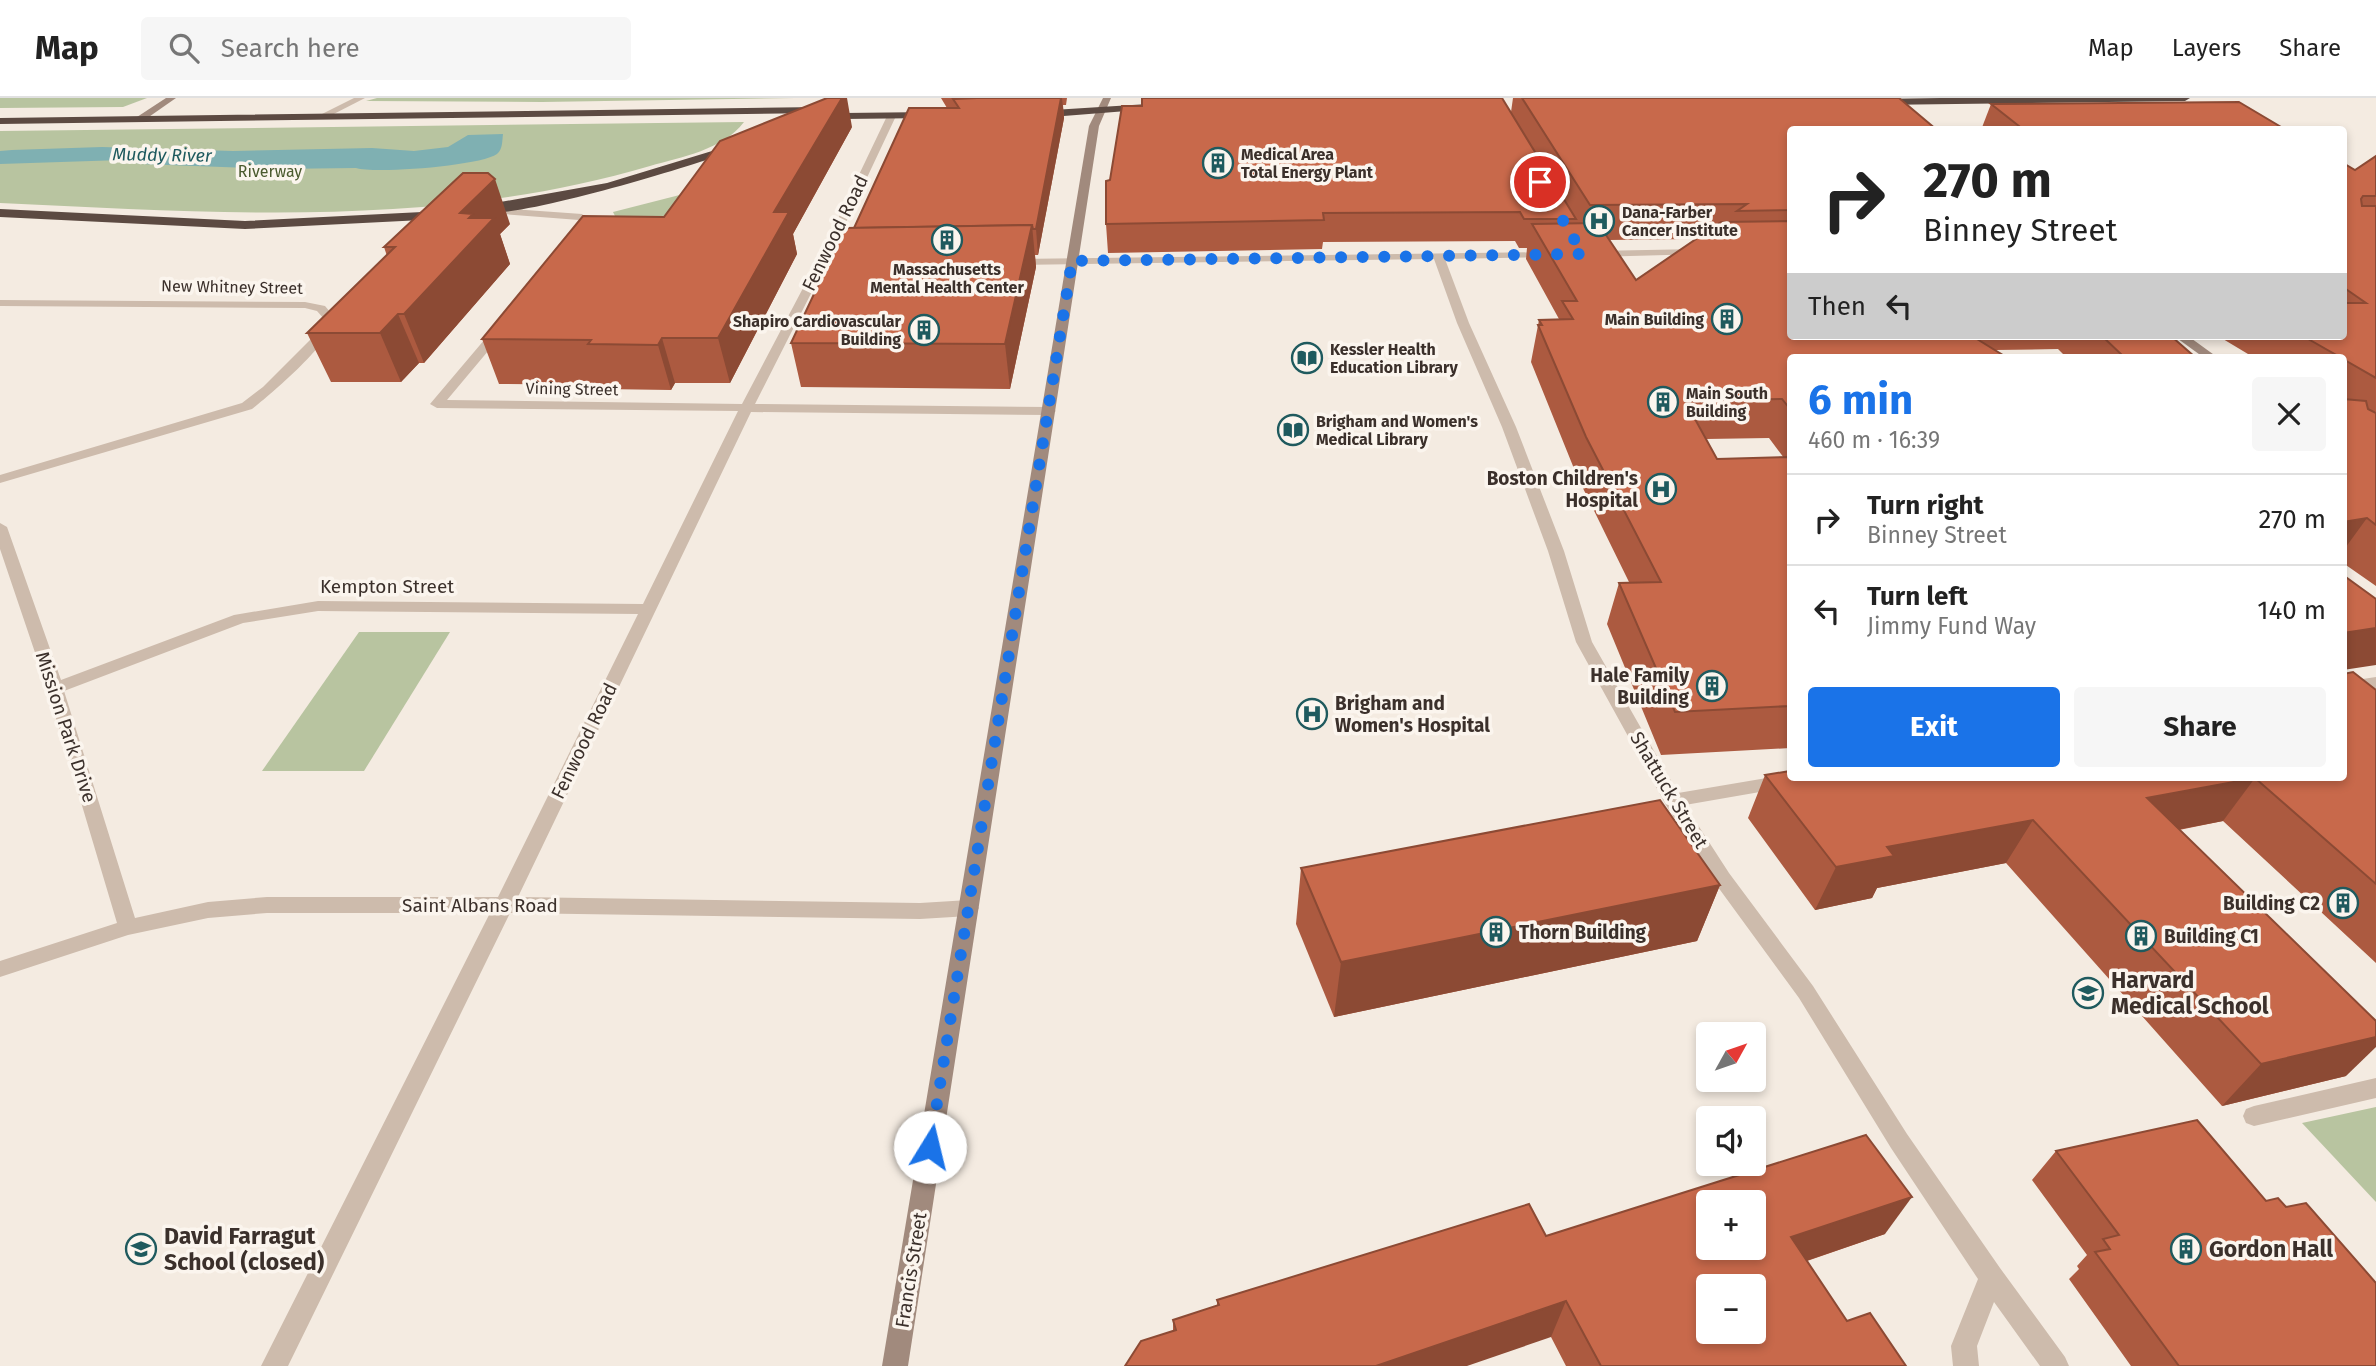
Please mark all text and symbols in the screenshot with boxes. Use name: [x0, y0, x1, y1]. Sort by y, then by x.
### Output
search box: [141, 17, 631, 80]
text: Map: [35, 28, 99, 68]
icon: search: [165, 29, 203, 67]
text: Search here: [221, 33, 360, 64]
text: Map: [2088, 34, 2134, 62]
text: Layers: [2172, 34, 2241, 62]
text: Share: [2279, 34, 2341, 62]
water label: Muddy River: [112, 143, 213, 167]
place label: Medical Area Total Energy Plant: [1241, 145, 1374, 182]
building icon: Medical Area Total Energy Plant: [1201, 146, 1235, 180]
text: 270 m: [1923, 151, 2052, 210]
pin: [1510, 152, 1570, 212]
icon: right: [1808, 154, 1899, 245]
park label: Riverway: [238, 162, 302, 181]
icon: arrive: [1521, 163, 1559, 201]
street label: Fenwood Road: [797, 171, 873, 295]
place label: Dana-Farber Cancer Institute: [1622, 203, 1738, 240]
hospital icon: Dana-Farber Cancer Institute: [1582, 204, 1616, 238]
text: Binney Street: [1923, 211, 2117, 249]
building icon: Massachusetts Mental Health Center: [930, 223, 964, 257]
place label: Massachusetts Mental Health Center: [870, 260, 1024, 297]
street label: New Whitney Street: [161, 276, 303, 298]
icon: left: [1880, 287, 1918, 325]
text: Then: [1808, 291, 1866, 322]
building icon: Main Building: [1710, 302, 1744, 336]
place label: Main Building: [1605, 310, 1704, 329]
place label: Shapiro Cardiovascular Building: [733, 312, 902, 349]
building icon: Shapiro Cardiovascular Building: [907, 313, 941, 347]
place label: Kessler Health Education Library: [1330, 340, 1458, 377]
library icon: Kessler Health Education Library: [1290, 341, 1324, 375]
text: 6 min: [1808, 375, 1913, 425]
button: close: [2252, 377, 2326, 451]
street label: Vining Street: [526, 379, 619, 399]
place label: Main South Building: [1686, 384, 1768, 421]
building icon: Main South Building: [1646, 385, 1680, 419]
place label: Brigham and Women's Medical Library: [1316, 412, 1478, 449]
library icon: Brigham and Women's Medical Library: [1276, 413, 1310, 447]
text: 460 m · 16:39: [1808, 426, 1940, 454]
place label: Boston Children's Hospital: [1487, 467, 1638, 512]
hospital icon: Boston Children's Hospital: [1644, 472, 1678, 506]
text: Turn right: [1867, 490, 1984, 521]
icon: right: [1808, 501, 1846, 539]
text: 270 m: [2258, 504, 2326, 535]
text: Binney Street: [1867, 521, 2007, 549]
street label: Kempton Street: [320, 575, 454, 598]
text: Turn left: [1867, 581, 1968, 612]
icon: left: [1808, 592, 1846, 630]
text: 140 m: [2257, 595, 2326, 626]
text: Jimmy Fund Way: [1867, 612, 2036, 640]
street label: Mission Park Drive: [31, 649, 101, 805]
place label: Hale Family Building: [1590, 664, 1690, 709]
building icon: Hale Family Building: [1695, 669, 1729, 703]
street label: Fenwood Road: [546, 679, 622, 803]
button: Exit: [1808, 687, 2060, 767]
button: Share: [2074, 687, 2326, 767]
place label: Brigham and Women's Hospital: [1335, 692, 1490, 737]
hospital icon: Brigham and Women's Hospital: [1295, 697, 1329, 731]
street label: Shattuck Street: [1625, 728, 1713, 853]
building icon: Building C2: [2326, 886, 2360, 920]
place label: Building C2: [2223, 892, 2320, 915]
street label: Saint Albans Road: [402, 894, 558, 917]
building icon: Thorn Building: [1479, 915, 1513, 949]
building icon: Building C1: [2124, 919, 2158, 953]
place label: Thorn Building: [1519, 921, 1647, 944]
place label: Building C1: [2164, 925, 2259, 948]
place label: Harvard Medical School: [2111, 966, 2269, 1020]
school or university icon: Harvard Medical School: [2071, 976, 2105, 1010]
north arrow: [1696, 1022, 1766, 1092]
map controls: [1696, 1022, 1766, 1344]
button: sound: [1696, 1106, 1766, 1176]
position arrow: [893, 1110, 967, 1184]
button: +: [1696, 1190, 1766, 1260]
street label: Francis Street: [891, 1210, 932, 1329]
place label: David Farragut School (closed): [164, 1222, 325, 1276]
school or university icon: David Farragut School (closed): [124, 1232, 158, 1266]
building icon: Gordon Hall: [2169, 1232, 2203, 1266]
place label: Gordon Hall: [2209, 1235, 2333, 1263]
button: −: [1696, 1274, 1766, 1344]

